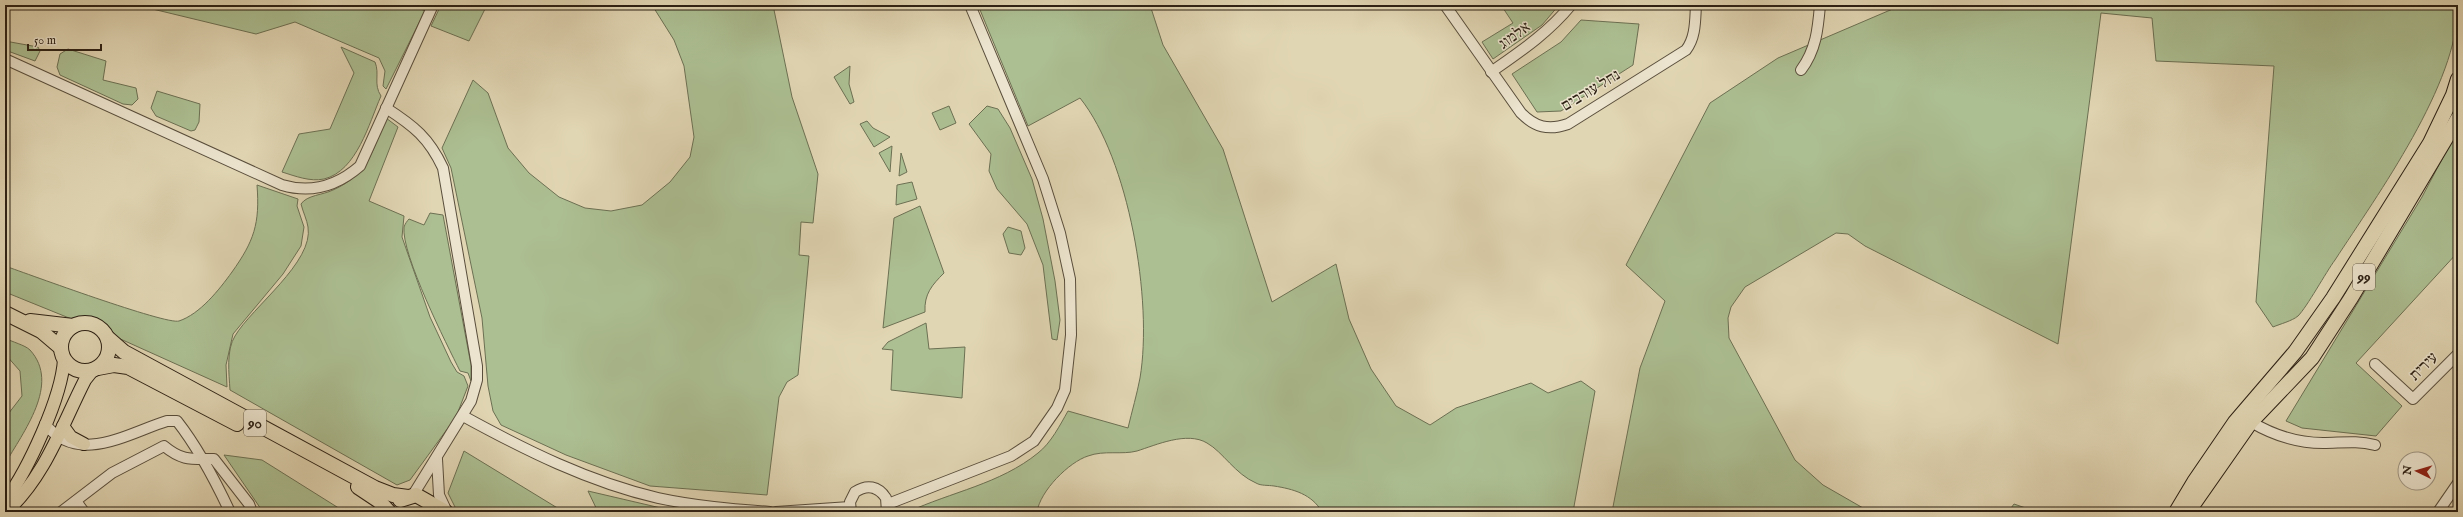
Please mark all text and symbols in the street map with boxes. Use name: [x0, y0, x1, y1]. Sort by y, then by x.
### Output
street label: אלמוג: [1495, 18, 1535, 54]
scale bar: [28, 26, 101, 52]
text: 50 m: [34, 33, 56, 48]
street label: נחל עורבים: [1558, 66, 1624, 116]
road number: 99: [2353, 264, 2375, 290]
street label: עירית: [2405, 348, 2443, 386]
road number: 90: [244, 410, 266, 436]
north arrow: [2397, 451, 2437, 491]
text: N: [2401, 464, 2415, 477]

